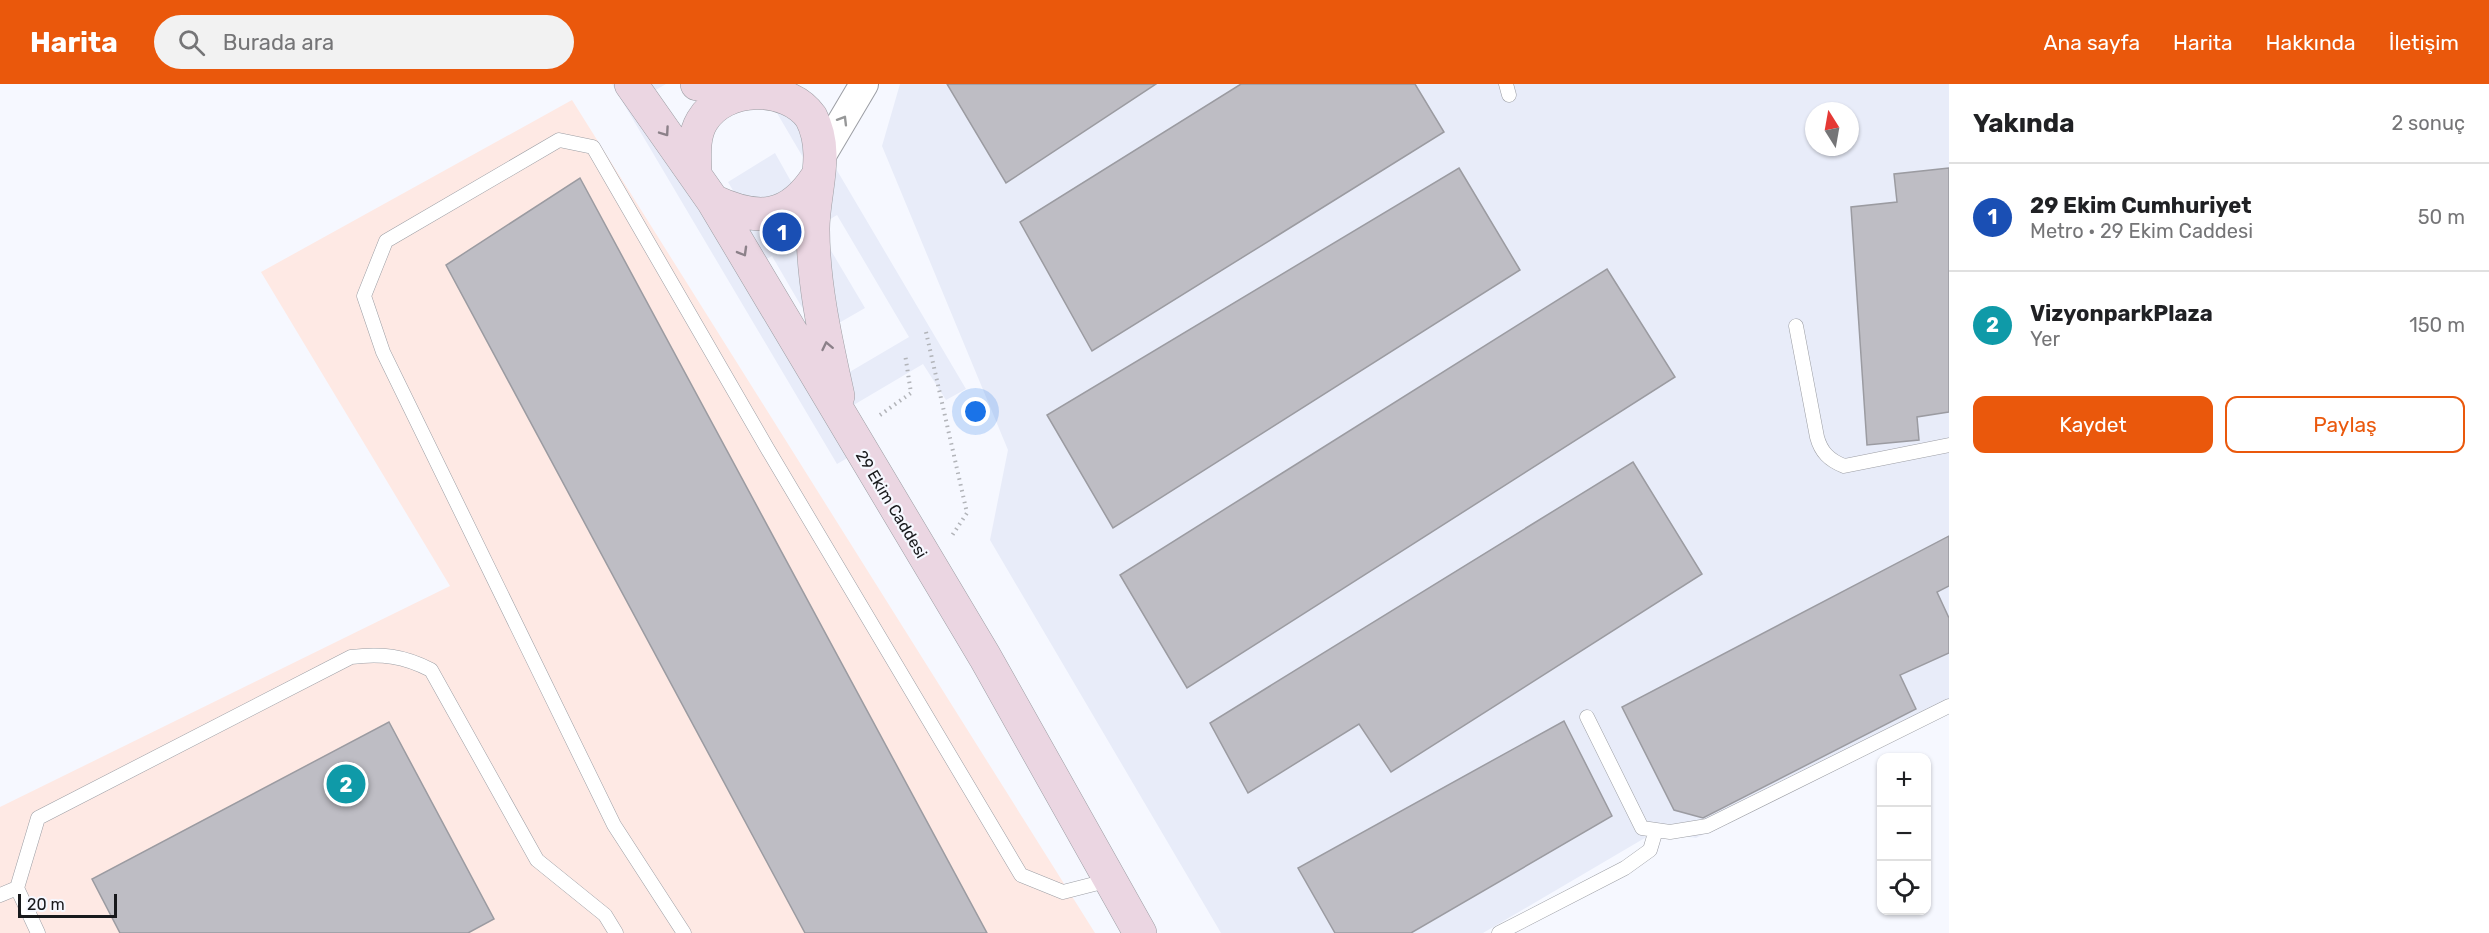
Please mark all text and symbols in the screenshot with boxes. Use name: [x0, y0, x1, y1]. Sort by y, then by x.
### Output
search box: [154, 15, 574, 69]
text: Harita: [30, 26, 118, 59]
icon: search: [175, 26, 208, 59]
text: Burada ara: [223, 29, 334, 56]
text: Ana sayfa: [2043, 30, 2140, 55]
text: Harita: [2173, 30, 2233, 55]
text: Hakkında: [2266, 30, 2356, 55]
text: İletişim: [2389, 30, 2459, 55]
north arrow: [1805, 102, 1859, 156]
text: Yakında: [1973, 108, 2075, 139]
text: 2 sonuç: [2391, 111, 2465, 135]
one-way arrow: [836, 116, 848, 126]
one-way arrow: [658, 125, 669, 136]
text: 29 Ekim Cumhuriyet: [2030, 192, 2252, 219]
text: 1: [1988, 205, 1997, 229]
text: 50 m: [2418, 205, 2465, 229]
pin: 1: [762, 210, 802, 254]
text: Metro · 29 Ekim Caddesi: [2030, 219, 2253, 243]
one-way arrow: [735, 245, 747, 256]
text: VizyonparkPlaza: [2030, 300, 2213, 327]
text: 2: [1986, 313, 1999, 337]
text: 150 m: [2409, 313, 2465, 337]
text: Yer: [2030, 327, 2060, 351]
one-way arrow: [821, 342, 834, 352]
button: Kaydet: [1973, 396, 2213, 453]
button: Paylaş: [2225, 396, 2465, 453]
your location: [961, 397, 990, 426]
street label: 29 Ekim Caddesi: [852, 447, 931, 562]
map controls: [1877, 753, 1931, 915]
button: +: [1877, 753, 1931, 807]
pin: 2: [326, 762, 366, 806]
button: −: [1877, 807, 1931, 861]
button: locate: [1877, 861, 1931, 915]
scale bar: [18, 891, 117, 918]
text: 20 m: [27, 895, 65, 914]

